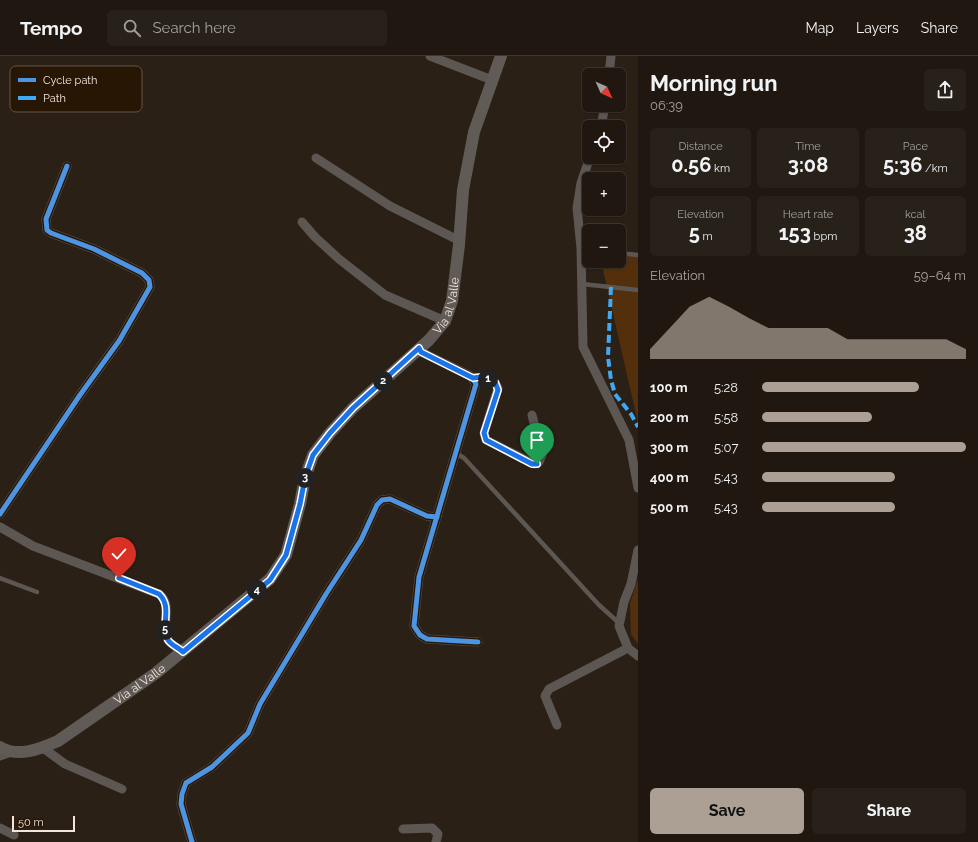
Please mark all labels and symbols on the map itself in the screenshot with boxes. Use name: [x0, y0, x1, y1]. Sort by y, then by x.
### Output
legend: [10, 66, 142, 112]
north arrow: [582, 68, 626, 112]
text: Cycle path: [43, 74, 97, 87]
text: Path: [43, 92, 66, 105]
street label: Via al Valle: [430, 276, 462, 337]
pin: 1: [478, 369, 498, 389]
pin: 2: [373, 371, 393, 391]
pin: [520, 423, 554, 464]
pin: 3: [295, 468, 315, 488]
pin: [102, 537, 136, 578]
pin: 4: [247, 580, 267, 600]
pin: 5: [155, 620, 175, 640]
street label: Via al Valle: [111, 661, 168, 707]
scale bar: [12, 814, 75, 833]

